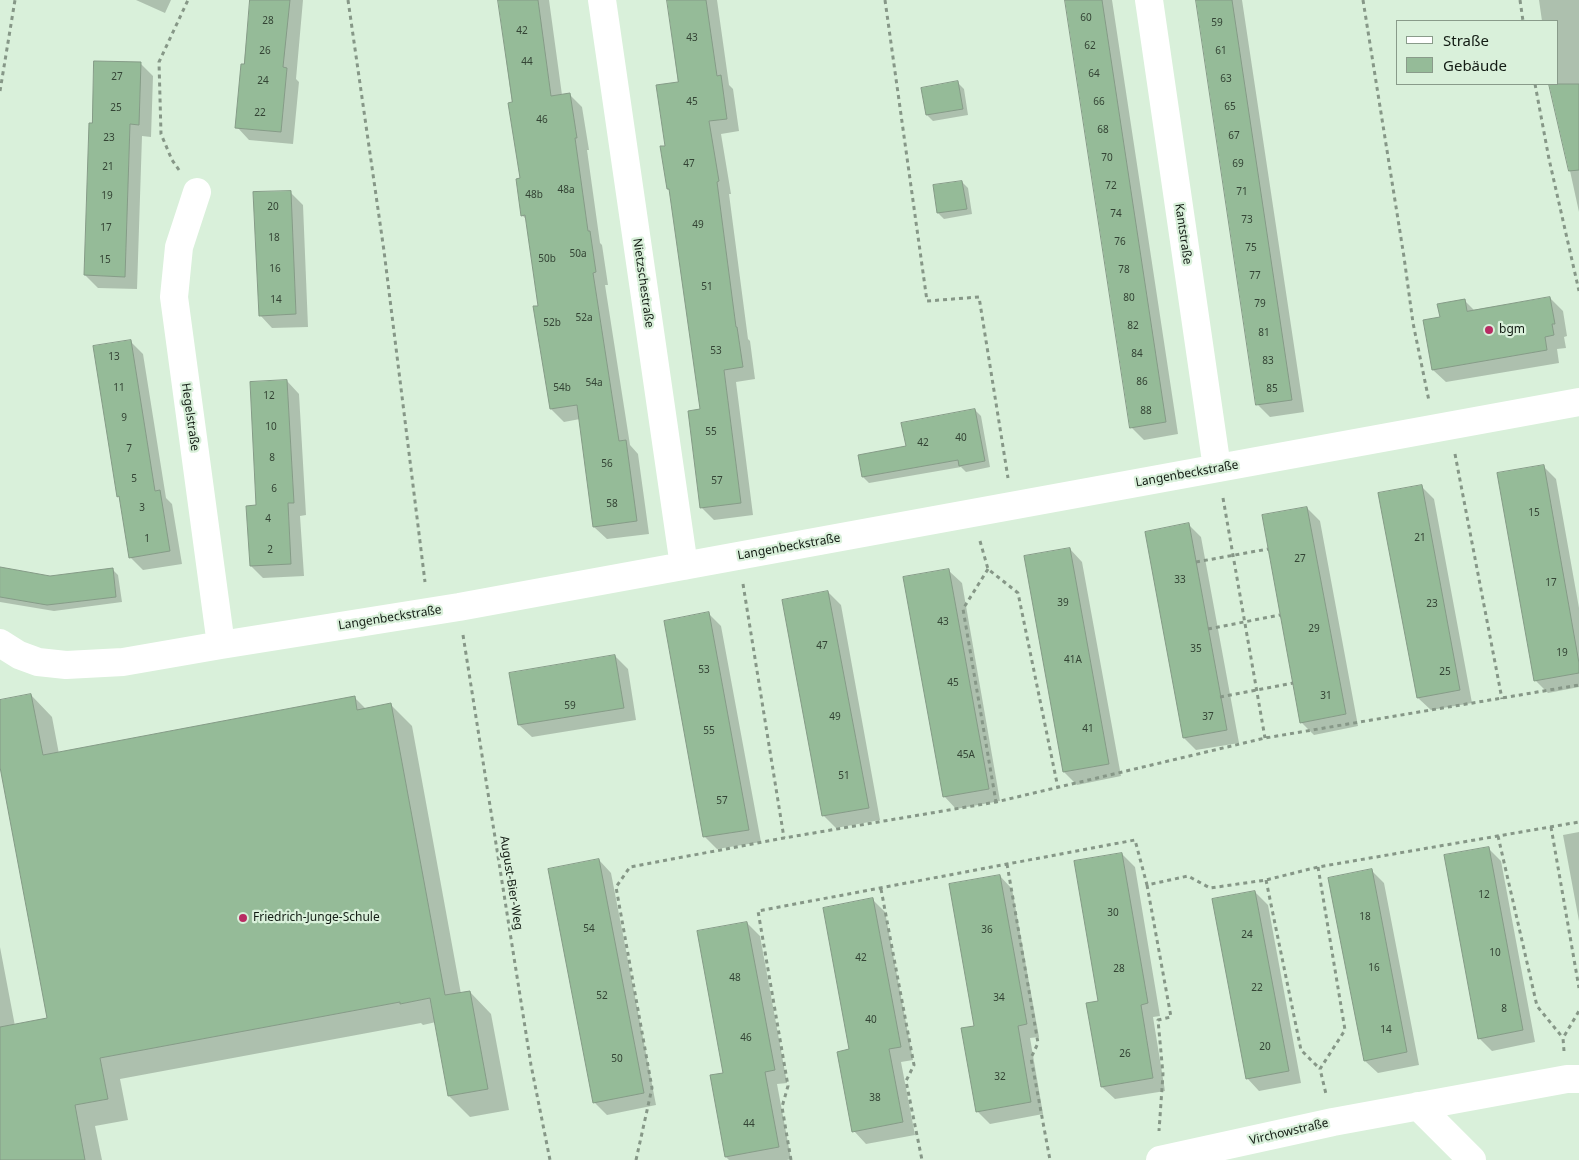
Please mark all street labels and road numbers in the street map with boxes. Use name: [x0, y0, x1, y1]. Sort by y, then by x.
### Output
street label: Kantstraße: [1172, 202, 1194, 266]
street label: Nietzschestraße: [630, 237, 656, 329]
street label: Hegelstraße: [178, 382, 202, 452]
street label: Langenbeckstraße: [1134, 458, 1240, 490]
street label: Langenbeckstraße: [736, 531, 842, 563]
street label: Langenbeckstraße: [337, 603, 443, 633]
street label: August-Bier-Weg: [496, 835, 526, 931]
street label: Virchowstraße: [1248, 1116, 1330, 1148]

